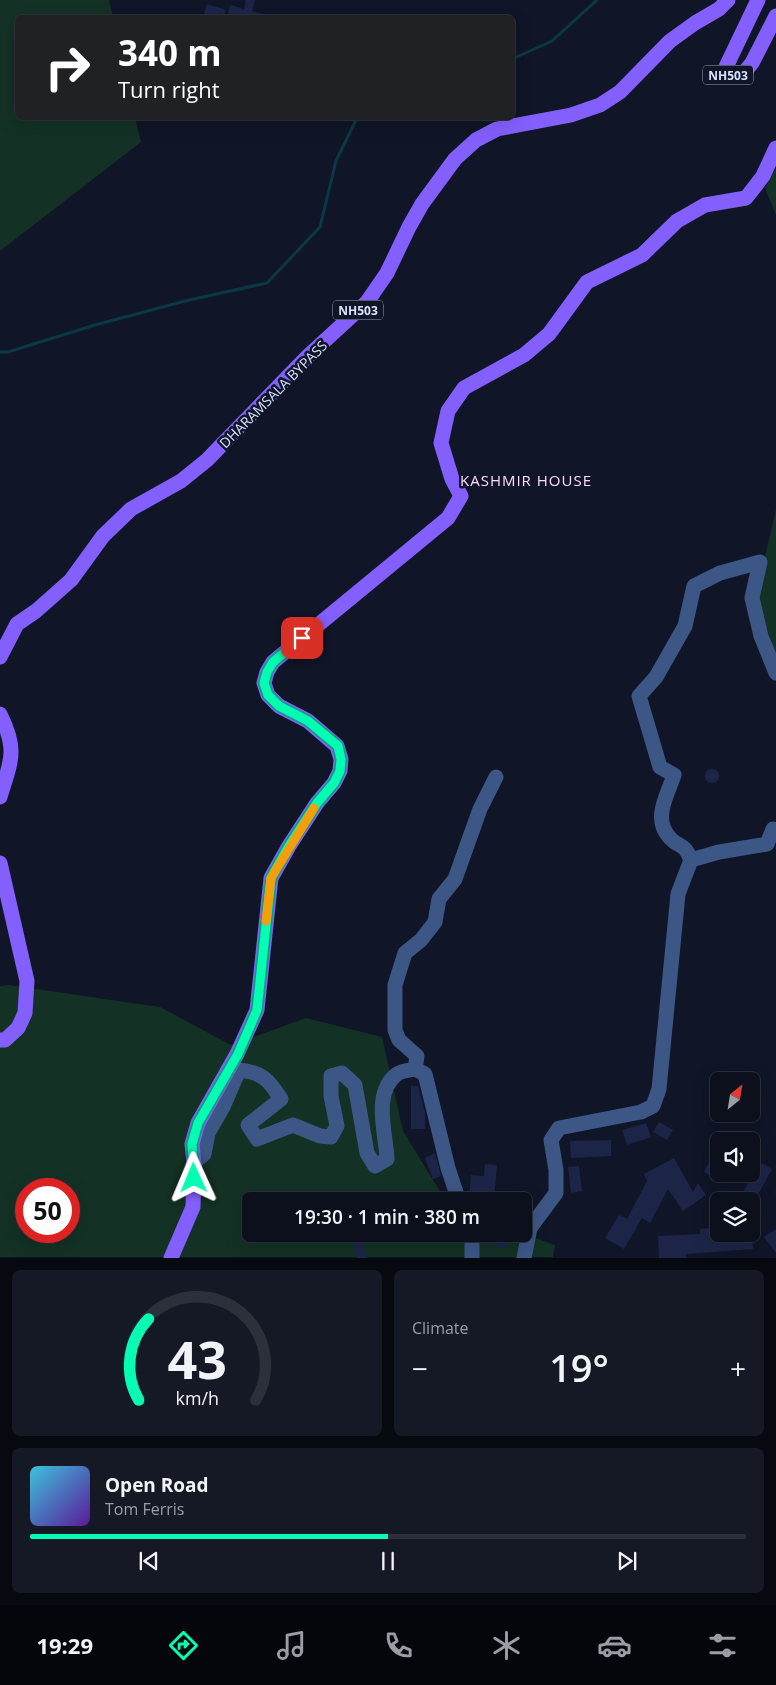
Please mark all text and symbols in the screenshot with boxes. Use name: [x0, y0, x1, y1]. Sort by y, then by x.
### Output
text: 340 m: [118, 29, 222, 76]
icon: right: [35, 35, 100, 100]
road number: NH503: [703, 66, 753, 84]
text: Turn right: [118, 74, 220, 104]
road number: NH503: [333, 300, 383, 320]
street label: DHARAMSALA BYPASS: [215, 336, 331, 452]
district label: KASHMIR HOUSE: [460, 470, 592, 490]
pin: [281, 617, 323, 659]
icon: arrive: [288, 624, 316, 652]
north arrow: [710, 1072, 760, 1122]
map controls: [710, 1072, 760, 1242]
button: sound: [710, 1132, 760, 1182]
position arrow: [167, 1151, 219, 1203]
speed limit sign: 50: [15, 1178, 80, 1243]
button: layers: [710, 1192, 760, 1242]
text: 19:30 · 1 min · 380 m: [294, 1204, 480, 1230]
text: Climate: [412, 1317, 469, 1339]
text: 43: [167, 1323, 227, 1394]
text: 19°: [549, 1341, 609, 1393]
text: −: [412, 1349, 428, 1387]
text: +: [730, 1349, 746, 1387]
text: km/h: [175, 1386, 219, 1410]
text: Open Road: [105, 1472, 209, 1498]
text: Tom Ferris: [105, 1498, 184, 1520]
icon: previous: [135, 1547, 163, 1575]
icon: pause: [374, 1547, 402, 1575]
icon: next: [613, 1547, 641, 1575]
icon: directions: [166, 1628, 201, 1663]
icon: music: [274, 1628, 309, 1663]
icon: phone: [381, 1628, 416, 1663]
icon: climate: [489, 1628, 524, 1663]
icon: car: [597, 1628, 632, 1663]
icon: filters: [705, 1628, 740, 1663]
text: 19:29: [36, 1630, 93, 1660]

